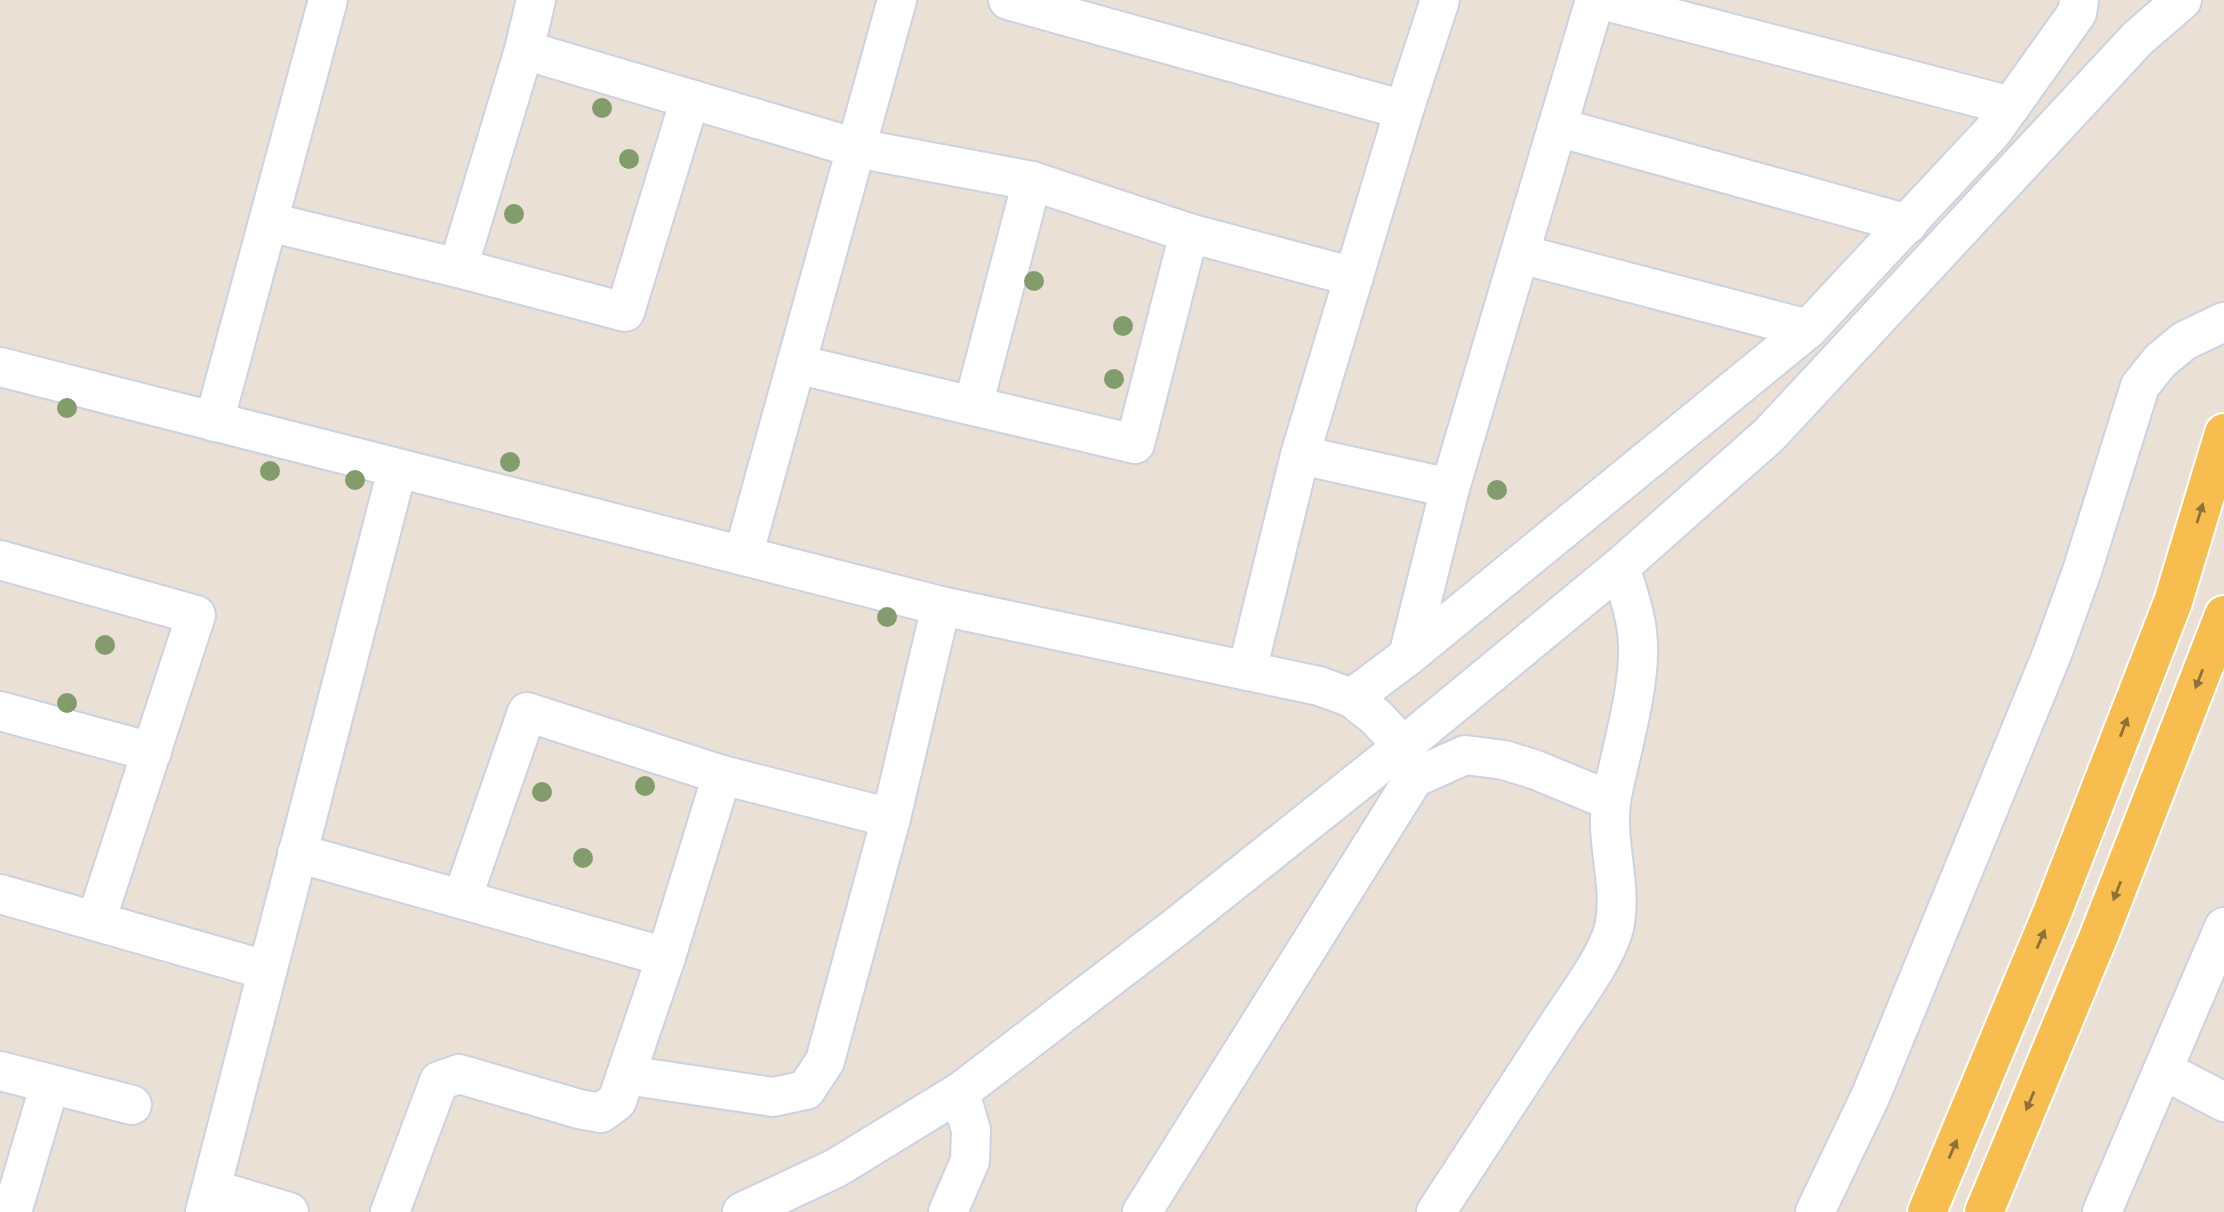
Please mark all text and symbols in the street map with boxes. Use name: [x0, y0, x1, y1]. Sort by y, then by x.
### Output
one-way arrow: [2196, 502, 2206, 523]
one-way arrow: [2194, 669, 2205, 690]
one-way arrow: [2119, 717, 2130, 738]
one-way arrow: [2111, 881, 2122, 902]
one-way arrow: [2035, 928, 2046, 949]
one-way arrow: [2024, 1091, 2035, 1112]
one-way arrow: [1948, 1138, 1959, 1159]

